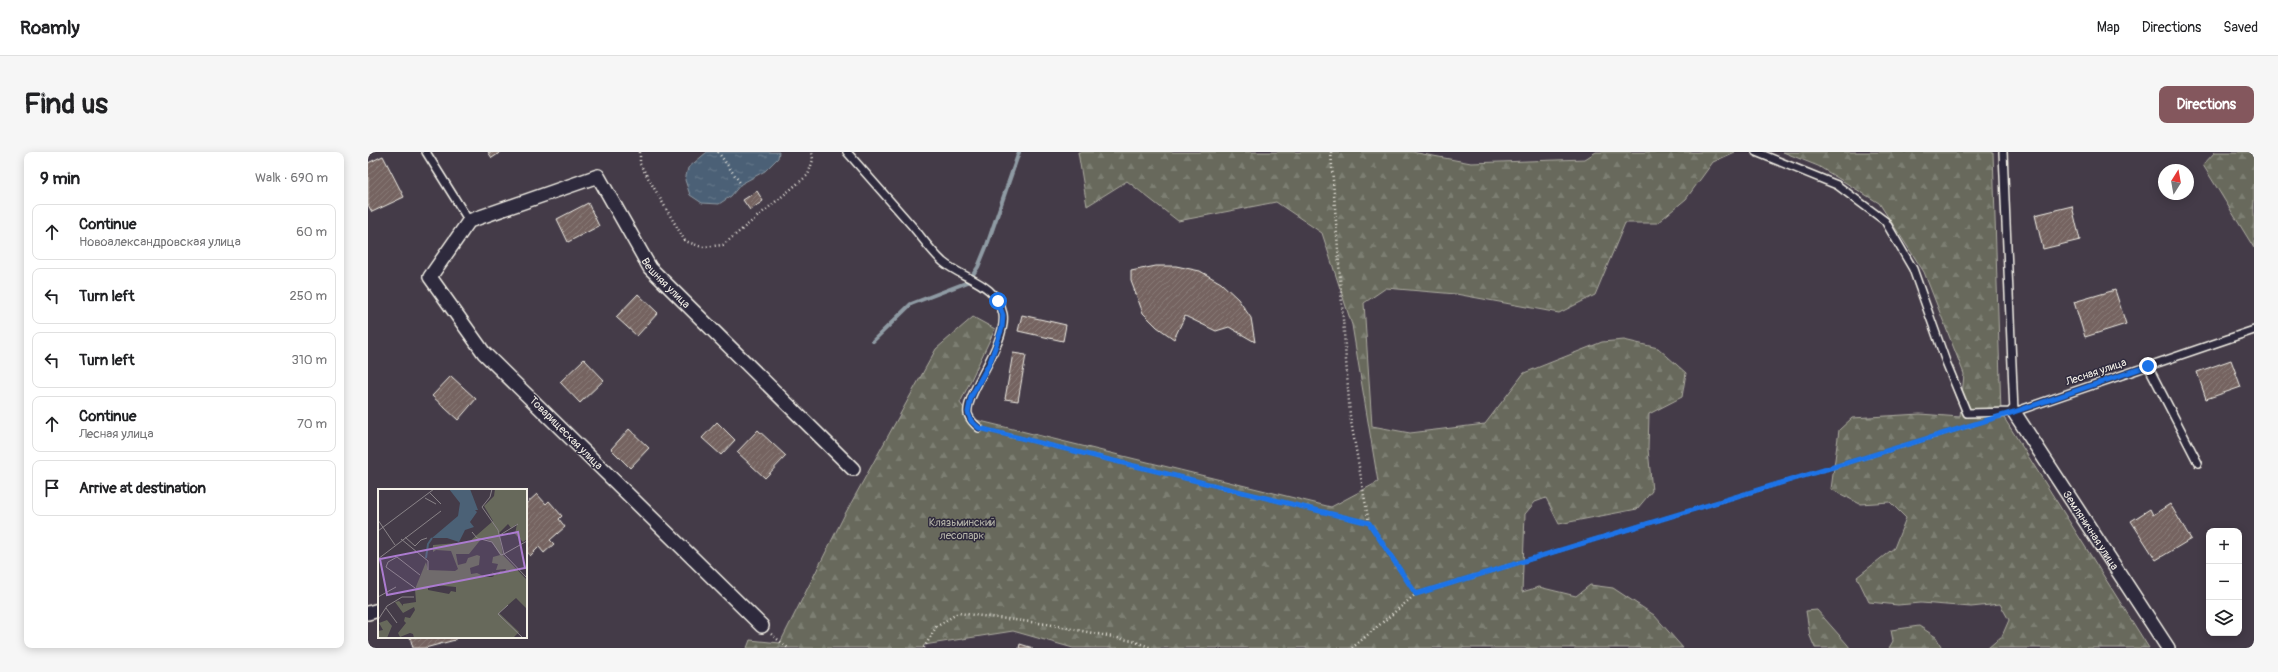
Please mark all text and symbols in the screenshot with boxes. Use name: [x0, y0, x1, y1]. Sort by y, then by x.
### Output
text: Roamly: [20, 16, 80, 40]
text: Map: [2097, 19, 2120, 36]
text: Directions: [2142, 19, 2201, 36]
text: Saved: [2223, 19, 2258, 36]
button: Directions: [2159, 86, 2254, 123]
text: Find us: [24, 87, 108, 122]
north arrow: [2158, 164, 2194, 200]
text: 9 min: [40, 168, 80, 189]
text: Walk · 690 m: [255, 170, 328, 186]
text: Continue: [79, 215, 137, 234]
icon: ahead: [41, 221, 63, 243]
text: 60 m: [296, 224, 327, 240]
text: Новоалександровская улица: [79, 234, 241, 250]
street label: Вешняя улица: [639, 255, 693, 311]
icon: left: [41, 285, 63, 307]
text: Turn left: [79, 287, 135, 306]
text: 250 m: [289, 288, 327, 304]
route start: [989, 292, 1007, 310]
icon: left: [41, 349, 63, 371]
text: Turn left: [79, 351, 135, 370]
text: 310 m: [291, 352, 327, 368]
street label: Лесная улица: [2063, 356, 2128, 389]
route end: [2139, 357, 2157, 375]
street label: Товарищеская улица: [527, 394, 605, 472]
text: Continue: [79, 407, 137, 426]
icon: ahead: [41, 413, 63, 435]
text: 70 m: [297, 416, 327, 432]
text: Лесная улица: [79, 426, 154, 442]
icon: arrive: [41, 477, 63, 499]
text: Arrive at destination: [79, 479, 206, 498]
street label: Земляничная улица: [2061, 488, 2122, 572]
inset map: [378, 489, 527, 638]
park label: Клязьминский лесопарк: [929, 516, 995, 542]
map controls: [2206, 528, 2242, 636]
button: +: [2206, 528, 2242, 564]
button: −: [2206, 564, 2242, 600]
button: layers: [2206, 600, 2242, 636]

